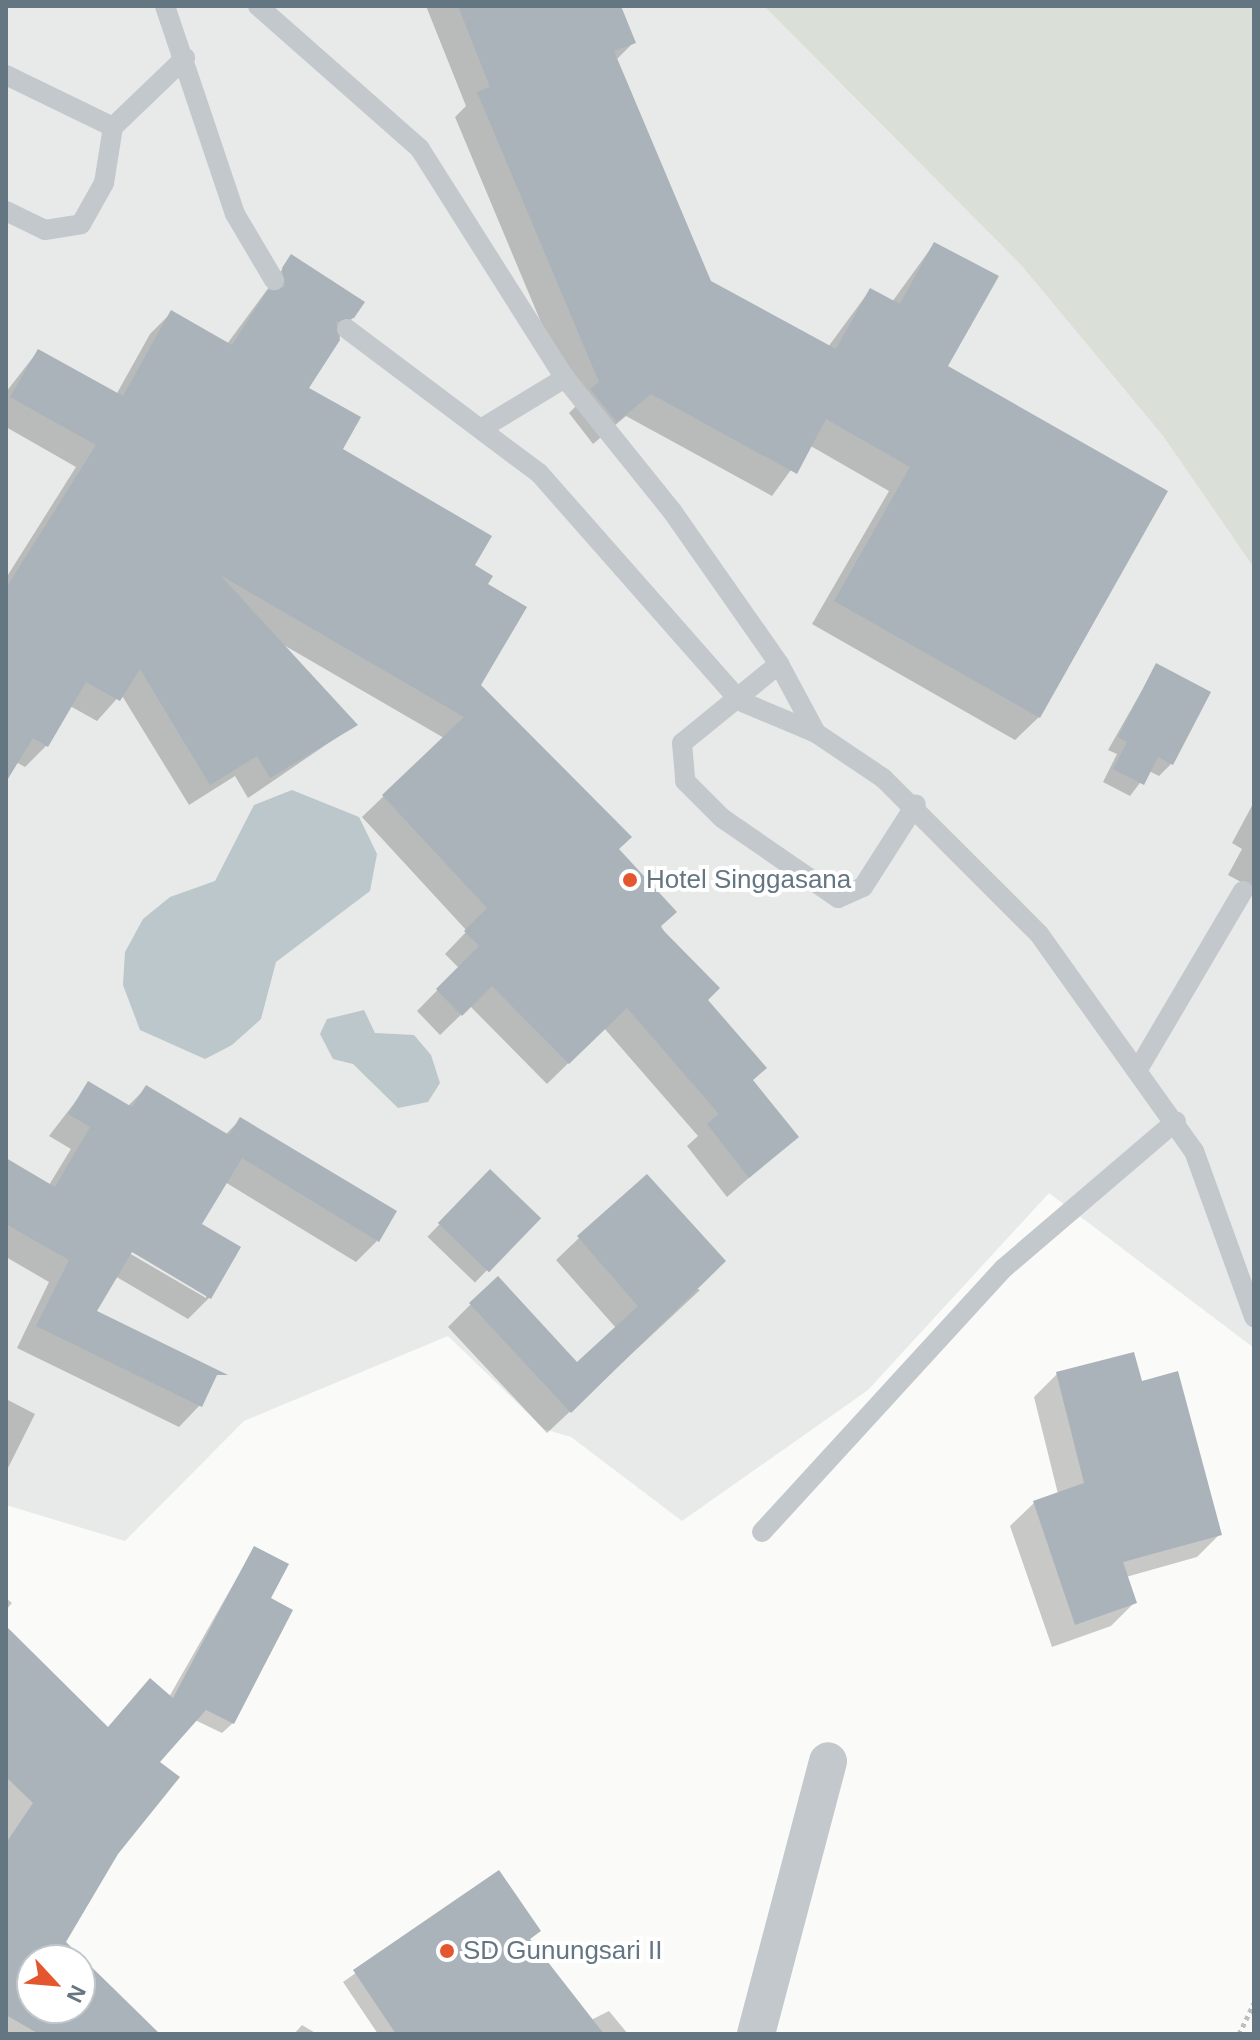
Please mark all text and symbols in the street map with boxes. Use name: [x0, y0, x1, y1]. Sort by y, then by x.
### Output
place label: Hotel Singgasana: [646, 864, 851, 896]
marker: Hotel Singgasana: [621, 871, 639, 889]
place label: SD Gunungsari II: [463, 1935, 662, 1967]
marker: SD Gunungsari II: [438, 1942, 456, 1960]
north arrow: [16, 1944, 96, 2024]
text: N: [62, 1981, 91, 2006]

